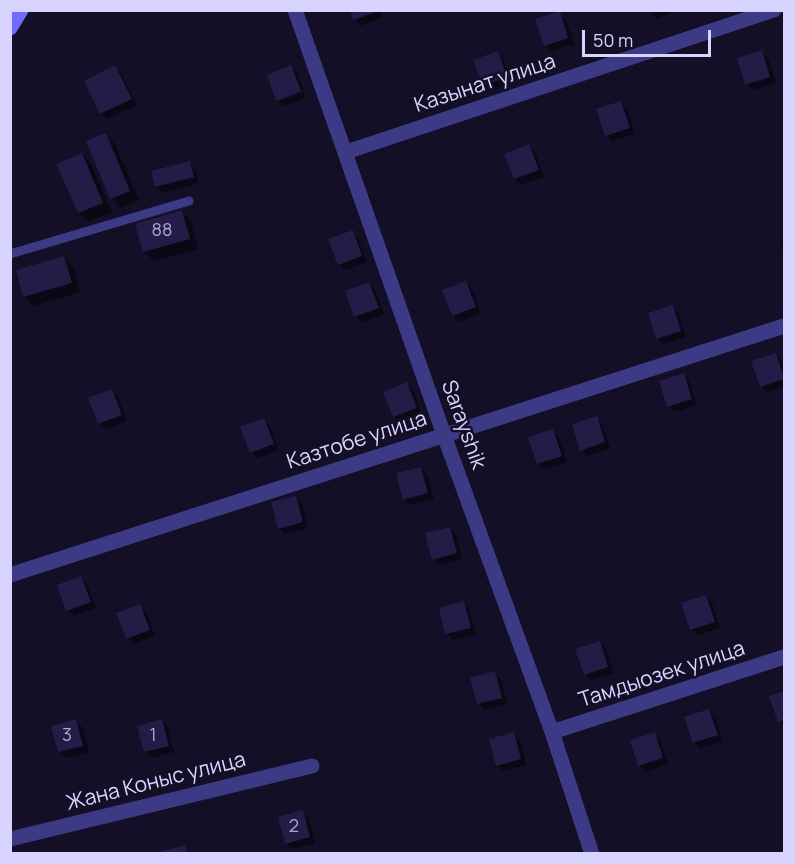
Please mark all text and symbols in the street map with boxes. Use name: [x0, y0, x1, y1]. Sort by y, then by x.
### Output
scale bar: [585, 18, 714, 56]
text: 50 m: [593, 28, 633, 52]
street label: Казынат улица: [411, 49, 559, 119]
house number: 88: [152, 220, 172, 242]
street label: Sarayshik: [435, 377, 491, 473]
street label: Казтобе улица: [284, 407, 430, 475]
street label: Тамдыозек улица: [576, 636, 748, 714]
house number: 3: [62, 725, 72, 747]
house number: 1: [149, 725, 157, 747]
street label: Жана Коныс улица: [64, 747, 248, 817]
house number: 2: [289, 816, 299, 838]

